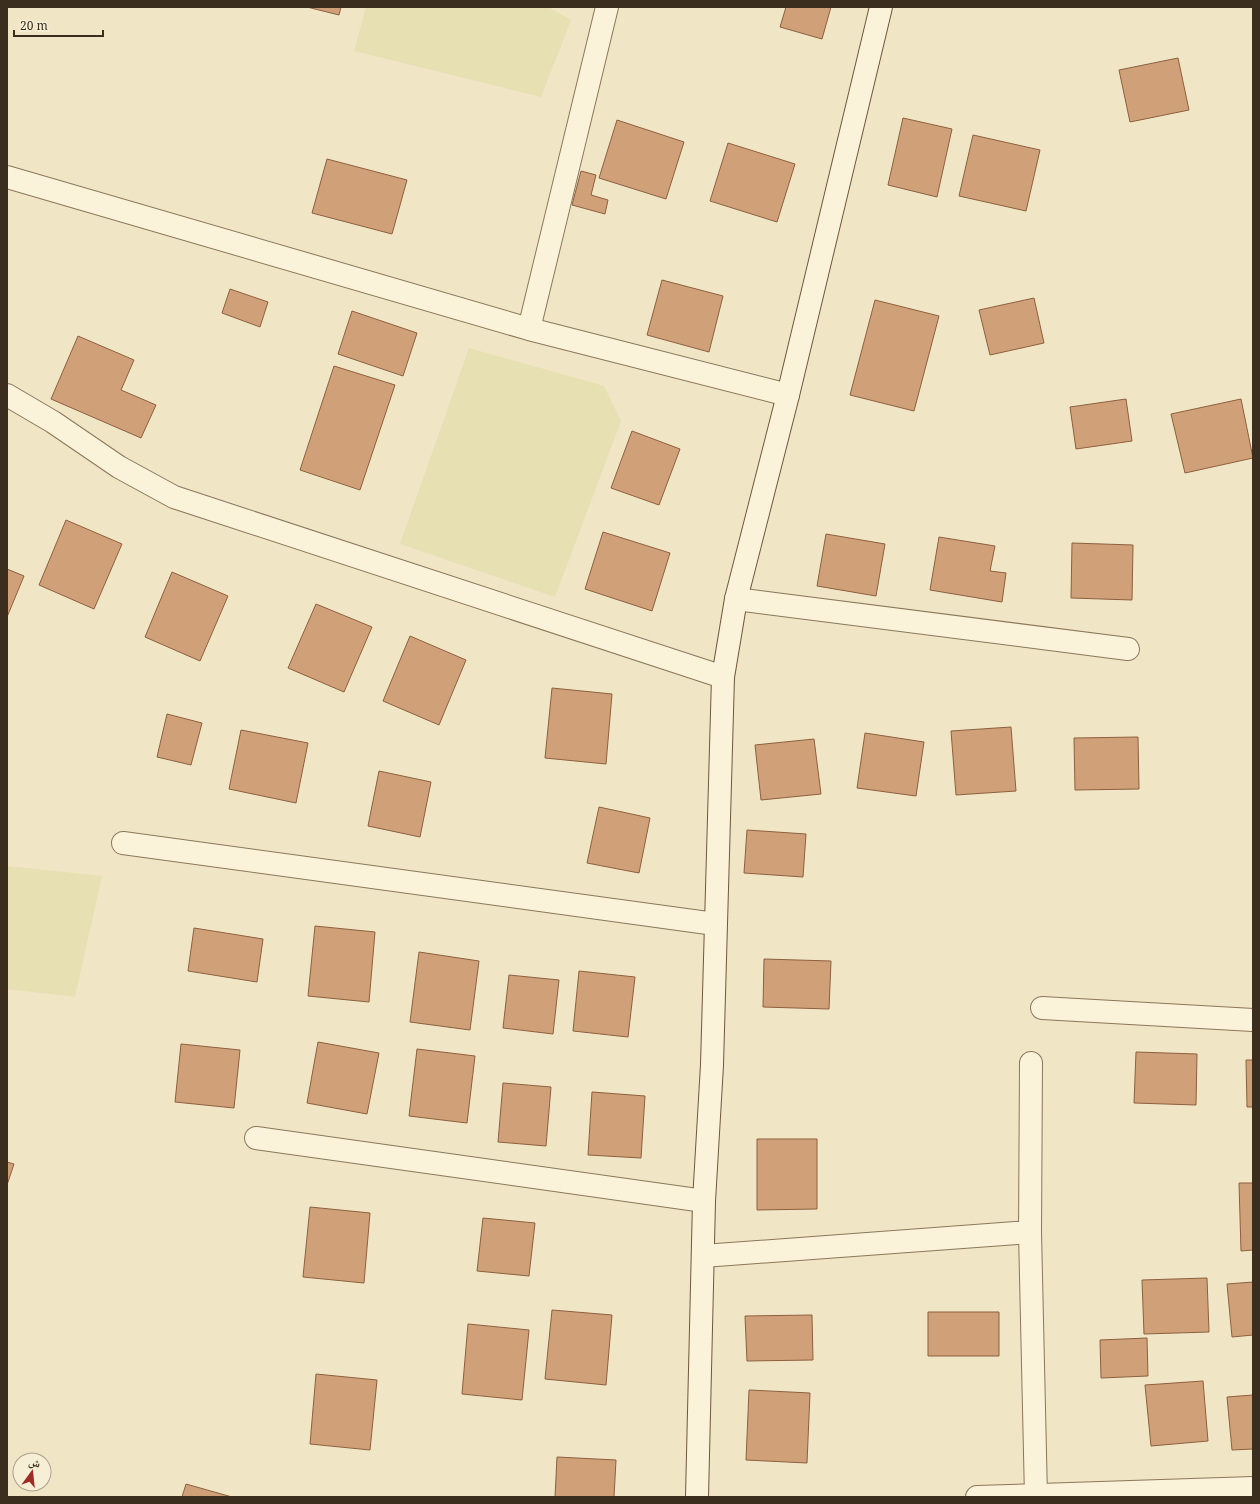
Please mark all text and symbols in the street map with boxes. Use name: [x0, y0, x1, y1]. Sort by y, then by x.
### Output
scale bar: [14, 12, 103, 38]
text: 20 m: [20, 17, 48, 34]
north arrow: [12, 1452, 52, 1492]
text: ش: [27, 1453, 43, 1472]

